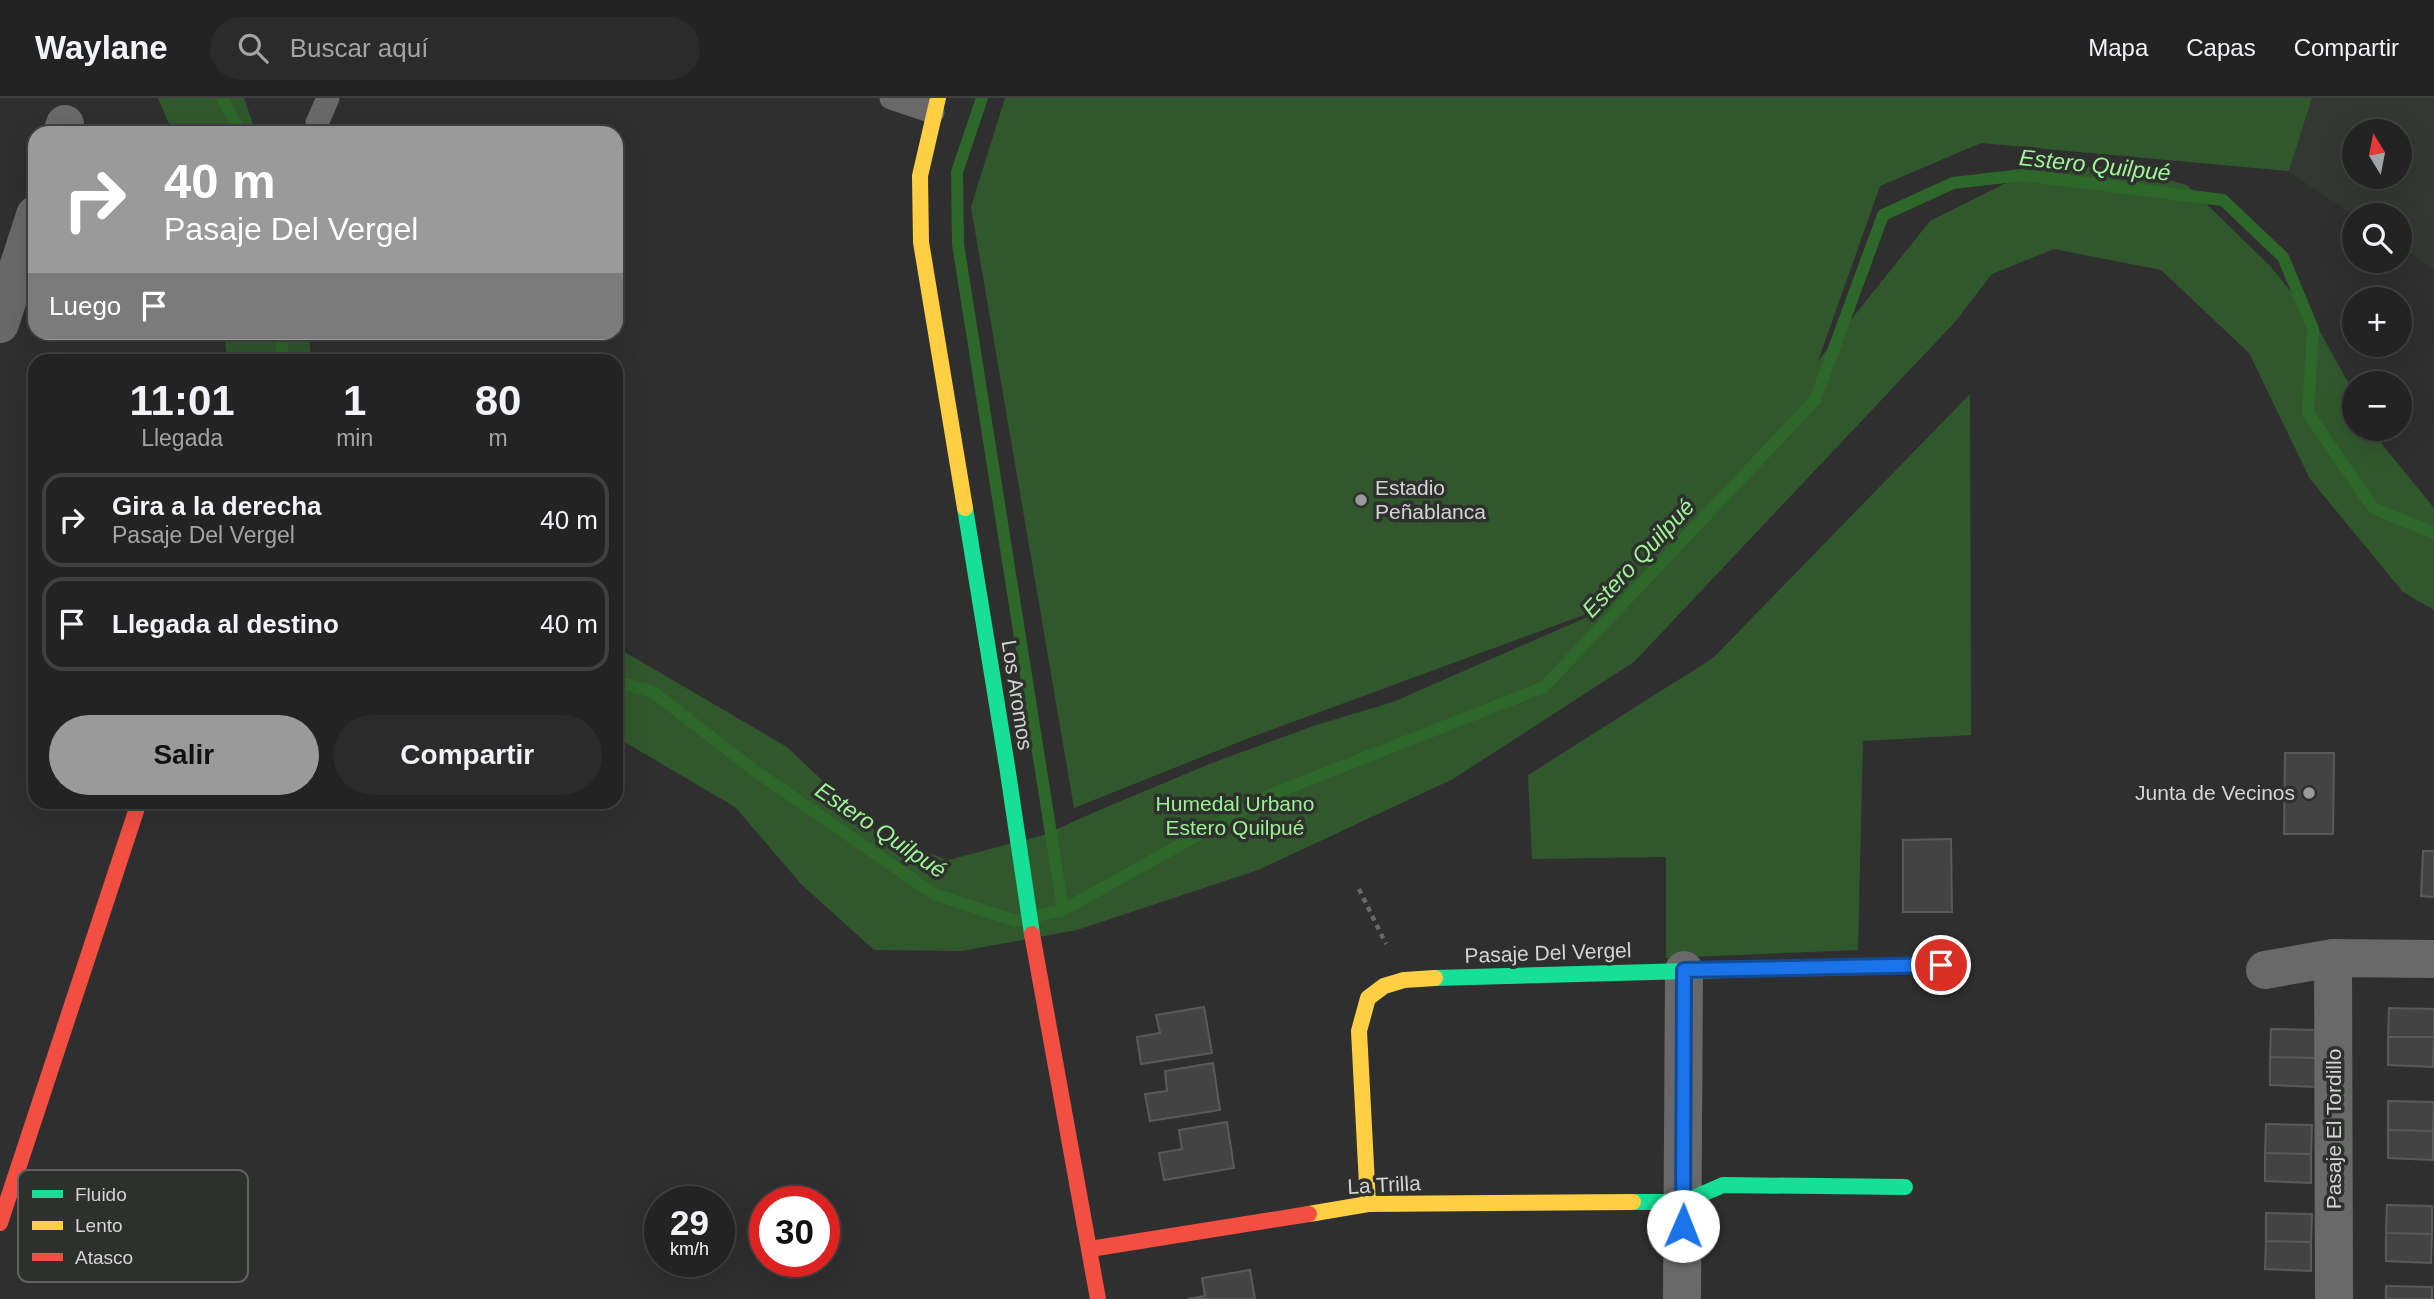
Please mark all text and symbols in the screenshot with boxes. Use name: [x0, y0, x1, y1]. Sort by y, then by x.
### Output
search box: [210, 17, 700, 80]
text: Waylane: [35, 29, 168, 66]
icon: search: [234, 29, 272, 67]
text: Buscar aquí: [290, 33, 428, 63]
text: Mapa: [2088, 34, 2148, 61]
text: Capas: [2186, 34, 2256, 61]
text: Compartir: [2294, 34, 2399, 61]
north arrow: [2342, 119, 2412, 189]
map controls: [2342, 119, 2412, 441]
water label: Estero Quilpué: [2018, 144, 2172, 186]
icon: right: [49, 154, 140, 245]
text: 40 m: [164, 154, 276, 208]
button: search: [2342, 203, 2412, 273]
text: Pasaje Del Vergel: [164, 211, 418, 247]
icon: arrive: [135, 287, 173, 325]
button: +: [2342, 287, 2412, 357]
text: Luego: [49, 291, 121, 321]
button: −: [2342, 371, 2412, 441]
text: 11:01: [130, 377, 235, 424]
text: 1: [343, 377, 366, 424]
text: 80: [475, 377, 521, 424]
text: Llegada: [141, 425, 223, 451]
text: min: [336, 425, 373, 451]
text: m: [488, 425, 508, 451]
place label: Estadio Peñablanca: [1375, 476, 1486, 523]
text: Gira a la derecha: [112, 491, 322, 521]
marker: Estadio Peñablanca: [1353, 492, 1369, 508]
water label: Estero Quilpué: [1577, 493, 1699, 623]
icon: right: [53, 501, 91, 539]
text: 40 m: [540, 505, 598, 535]
text: Pasaje Del Vergel: [112, 522, 295, 548]
icon: arrive: [53, 605, 91, 643]
text: Llegada al destino: [112, 609, 339, 639]
text: 40 m: [540, 609, 598, 639]
street label: Los Aromos: [997, 638, 1038, 751]
button: Salir: [49, 715, 319, 795]
button: Compartir: [333, 715, 602, 795]
water label: Estero Quilpué: [811, 777, 951, 883]
place label: Junta de Vecinos: [2135, 781, 2295, 804]
marker: Junta de Vecinos: [2301, 785, 2317, 801]
park label: Humedal Urbano Estero Quilpué: [1156, 792, 1314, 839]
pin: [1911, 935, 1971, 995]
street label: Pasaje Del Vergel: [1464, 938, 1632, 967]
icon: arrive: [1922, 946, 1960, 984]
street label: Pasaje El Tordillo: [2322, 1049, 2345, 1209]
legend: [18, 1170, 248, 1282]
street label: La Trilla: [1347, 1171, 1422, 1198]
text: Fluido: [75, 1184, 127, 1205]
speed limit sign: 30: [749, 1186, 840, 1277]
position arrow: [1646, 1189, 1720, 1263]
text: 29: [670, 1203, 709, 1242]
text: Lento: [75, 1215, 123, 1236]
text: km/h: [670, 1239, 709, 1259]
text: Atasco: [75, 1247, 133, 1268]

